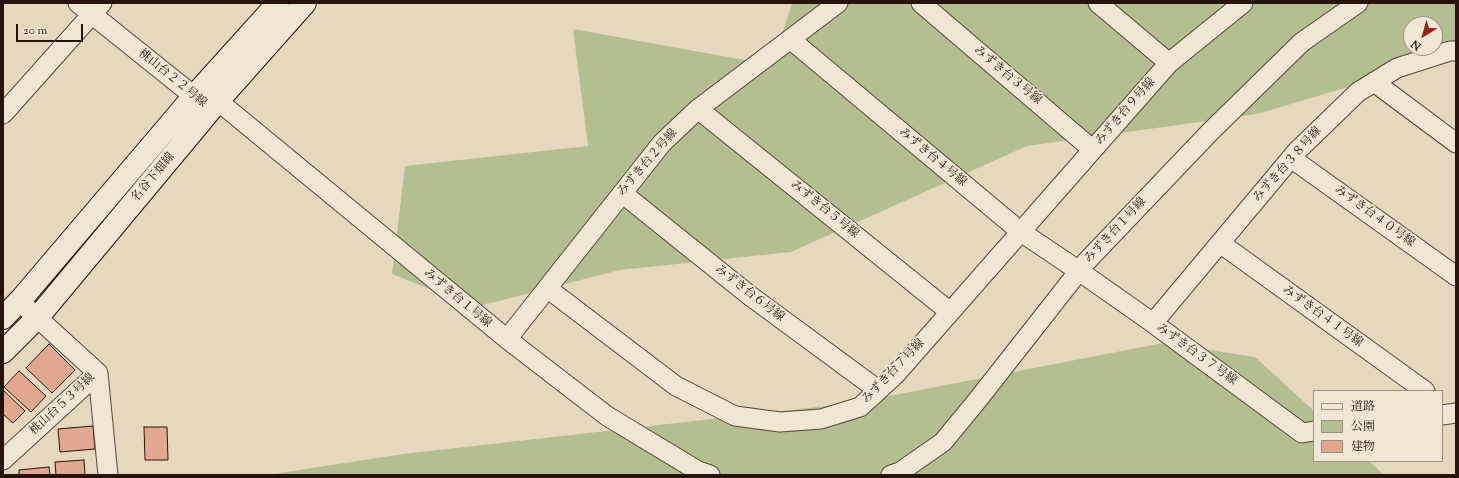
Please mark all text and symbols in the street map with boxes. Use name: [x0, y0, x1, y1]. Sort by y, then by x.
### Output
scale bar: [18, 16, 85, 42]
north arrow: [1403, 16, 1443, 56]
text: 20 m: [23, 22, 47, 40]
text: N: [1408, 36, 1425, 54]
street label: みずき台３号線: [970, 43, 1044, 109]
street label: 桃山台２２号線: [135, 47, 209, 111]
street label: みずき台９号線: [1093, 76, 1159, 148]
street label: みずき台４号線: [895, 125, 969, 191]
street label: みずき台３８号線: [1251, 125, 1325, 205]
street label: みずき台２号線: [615, 127, 681, 199]
street label: 名谷下畑線: [129, 150, 179, 206]
street label: みずき台５号線: [787, 178, 861, 242]
street label: みずき台４０号線: [1331, 183, 1417, 251]
street label: みずき台１号線: [1082, 195, 1150, 267]
street label: みずき台６号線: [711, 262, 787, 326]
street label: みずき台１号線: [420, 266, 494, 332]
street label: みずき台４１号線: [1279, 283, 1365, 351]
street label: みずき台３７号線: [1153, 321, 1239, 389]
street label: みずき台７号線: [860, 337, 928, 407]
street label: 桃山台５３号線: [27, 371, 99, 439]
legend: [1313, 390, 1443, 462]
text: 道路: [1351, 398, 1375, 416]
text: 公園: [1351, 418, 1375, 436]
text: 建物: [1351, 438, 1375, 456]

